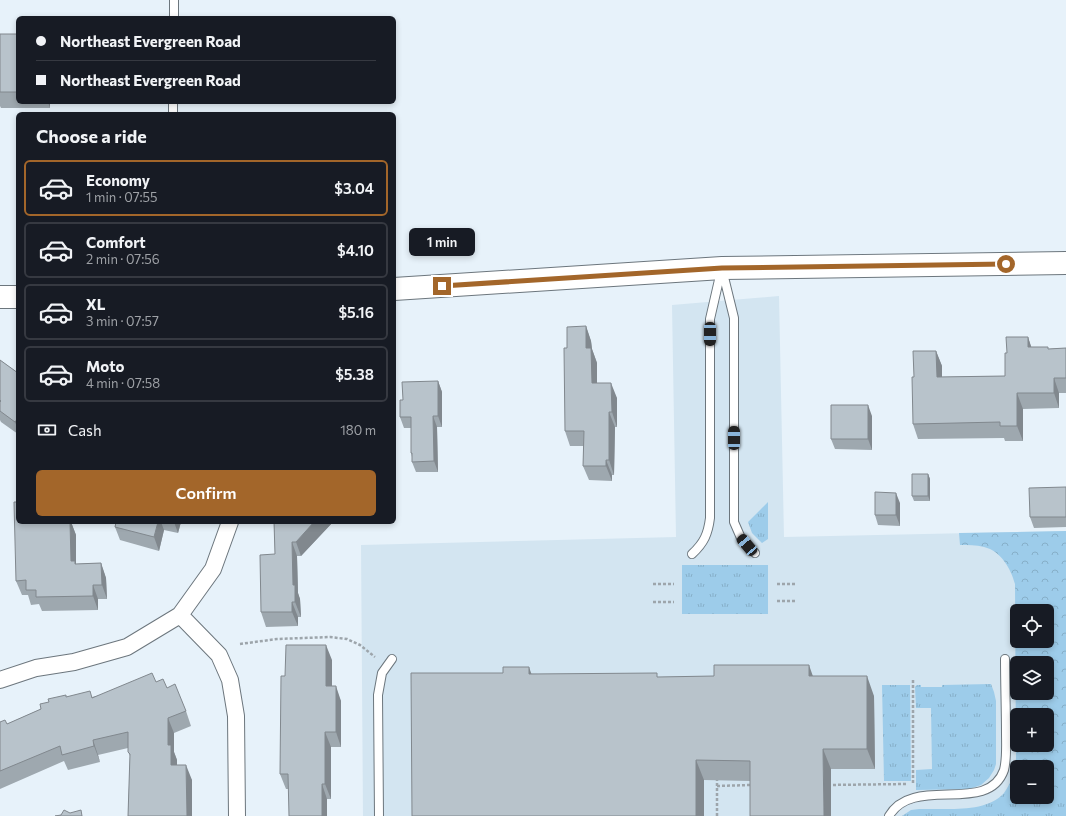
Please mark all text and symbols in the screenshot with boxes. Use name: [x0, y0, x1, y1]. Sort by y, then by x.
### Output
text: Northeast Evergreen Road: [60, 32, 241, 50]
text: Northeast Evergreen Road: [60, 71, 241, 89]
text: Choose a ride: [36, 125, 147, 147]
icon: car: [38, 170, 74, 206]
text: Economy: [86, 171, 150, 189]
text: $3.04: [334, 179, 374, 197]
text: 1 min · 07:55: [86, 189, 158, 205]
callout: 1 min: [409, 228, 475, 256]
icon: car: [38, 232, 74, 268]
text: Comfort: [86, 233, 146, 251]
text: 1 min: [427, 234, 457, 250]
text: $4.10: [337, 241, 374, 259]
text: 2 min · 07:56: [86, 251, 160, 267]
route start: [997, 255, 1015, 273]
route end: [433, 277, 451, 295]
icon: car: [38, 294, 74, 330]
text: XL: [86, 295, 105, 313]
text: $5.16: [338, 303, 374, 321]
text: 3 min · 07:57: [86, 313, 159, 329]
car: [704, 322, 716, 346]
icon: car: [38, 356, 74, 392]
text: Moto: [86, 357, 125, 375]
text: $5.38: [335, 365, 374, 383]
text: 4 min · 07:58: [86, 375, 160, 391]
icon: cash: [36, 419, 58, 441]
text: Cash: [68, 421, 102, 439]
text: 180 m: [340, 422, 376, 438]
car: [728, 426, 740, 450]
button: Confirm: [36, 470, 376, 516]
car: [735, 532, 759, 558]
map controls: [1010, 604, 1054, 804]
button: locate: [1010, 604, 1054, 648]
button: layers: [1010, 656, 1054, 700]
button: +: [1010, 708, 1054, 752]
button: −: [1010, 760, 1054, 804]

